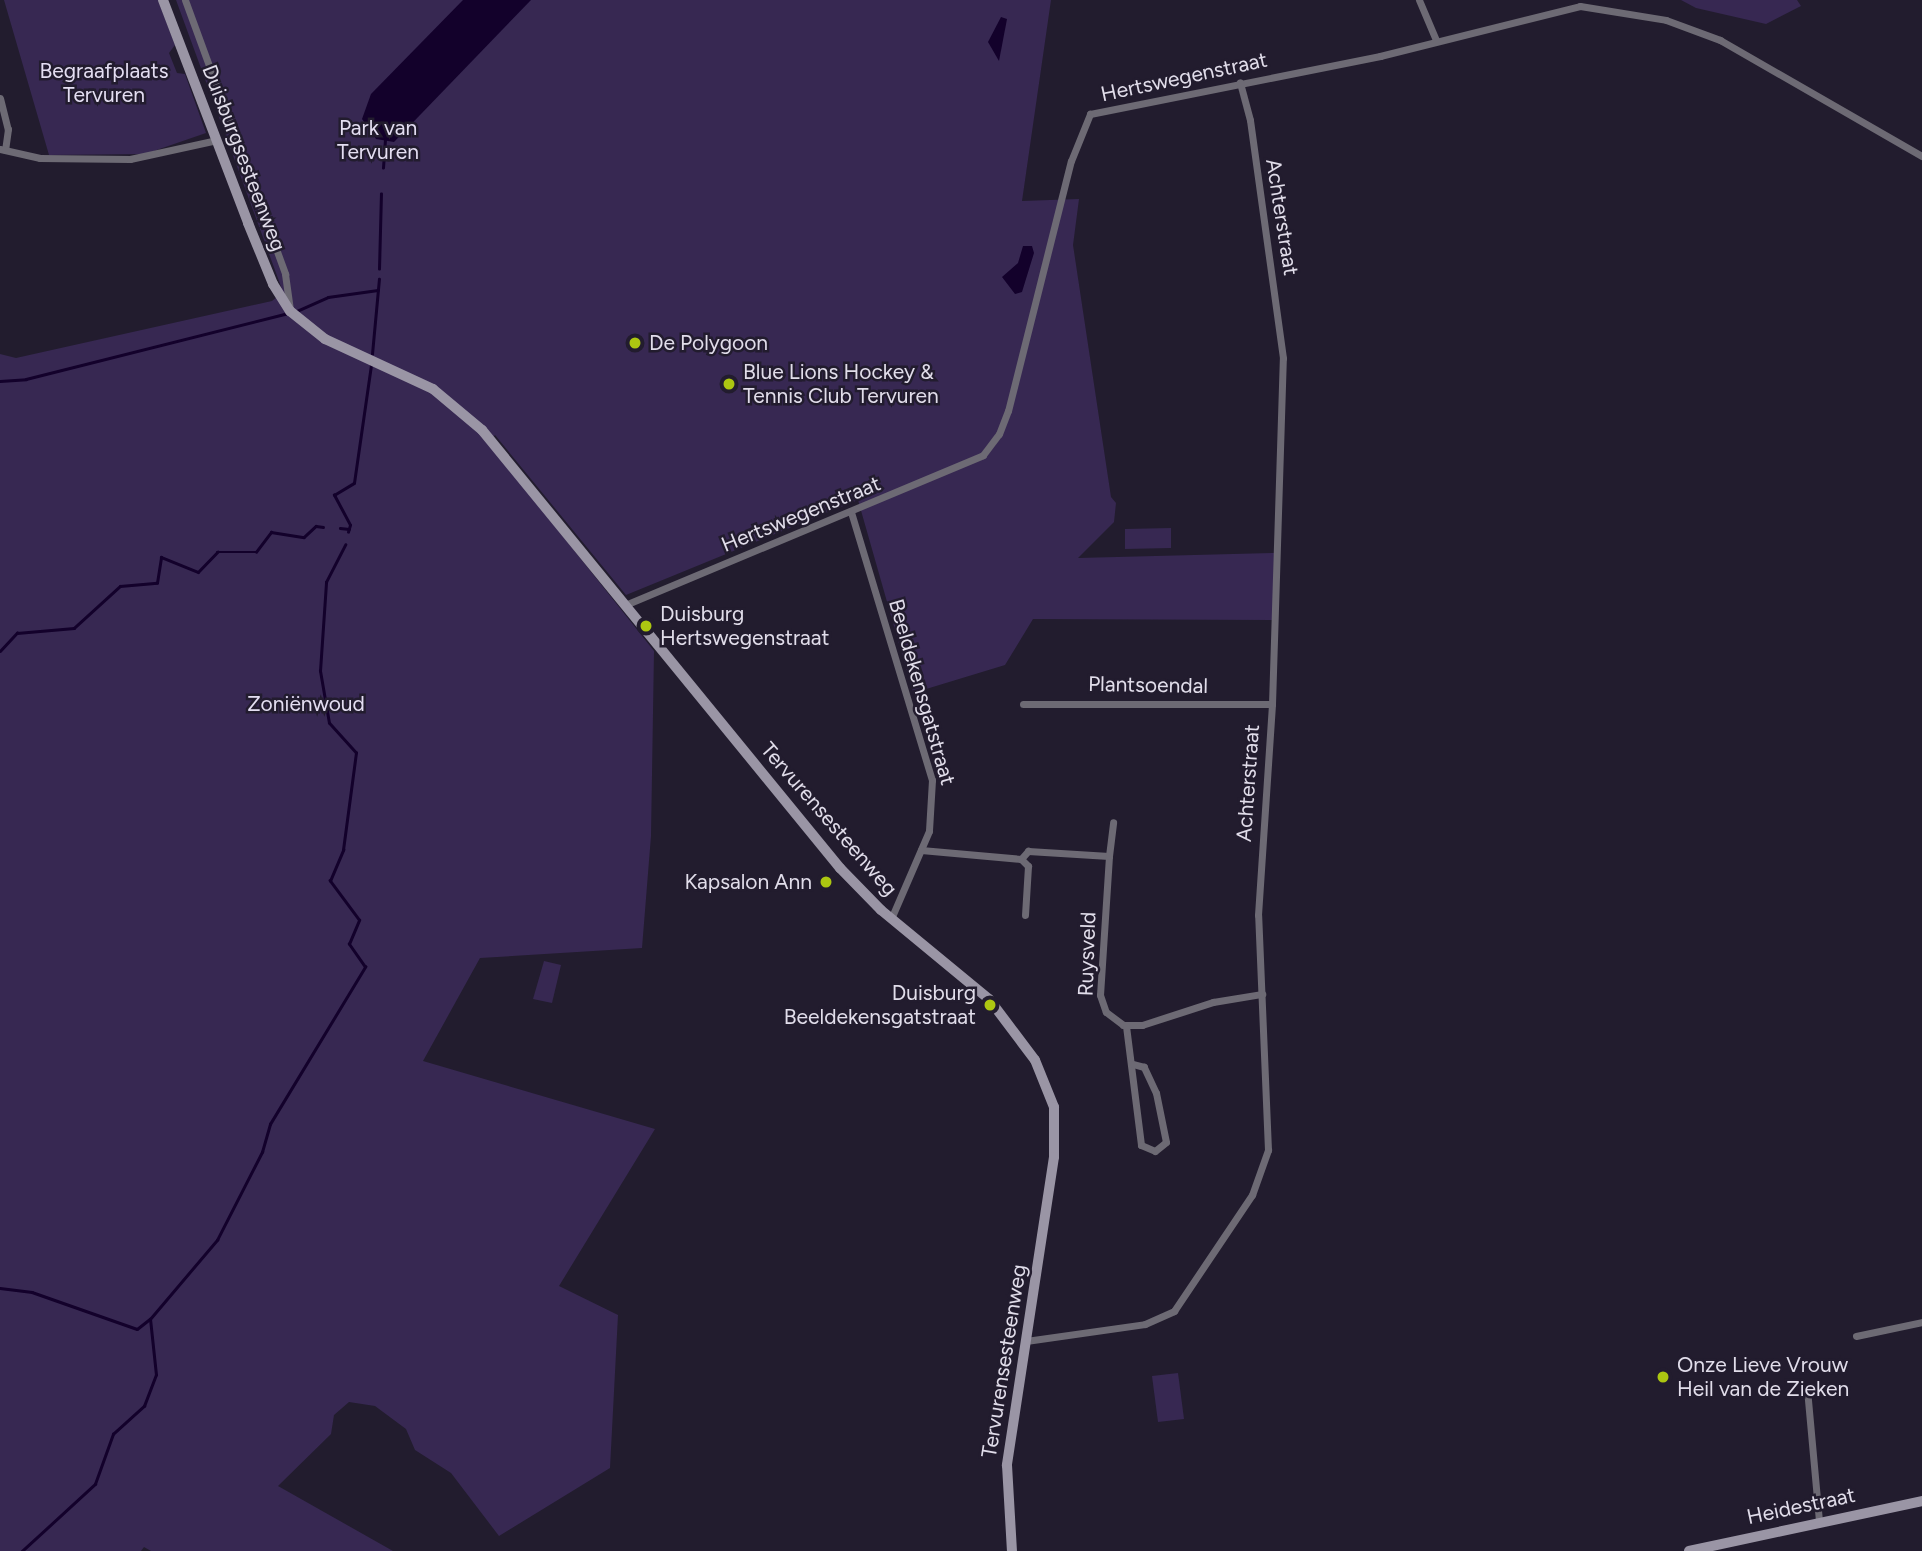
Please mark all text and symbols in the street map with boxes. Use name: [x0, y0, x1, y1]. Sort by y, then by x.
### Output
street label: Hertswegenstraat: [1099, 47, 1269, 107]
park label: Begraafplaats Tervuren: [39, 58, 169, 108]
street label: Duisburgsesteenweg: [197, 61, 291, 255]
park label: Park van Tervuren: [337, 115, 419, 165]
street label: Achterstraat: [1260, 157, 1304, 277]
place label: De Polygoon: [649, 330, 768, 356]
marker: De Polygoon: [627, 335, 643, 351]
place label: Blue Lions Hockey & Tennis Club Tervuren: [743, 359, 939, 409]
marker: Blue Lions Hockey & Tennis Club Tervuren: [721, 376, 737, 392]
street label: Hertswegenstraat: [718, 471, 884, 557]
street label: Beeldekensgatstraat: [883, 596, 961, 788]
place label: Duisburg Hertswegenstraat: [660, 601, 829, 651]
marker: Duisburg Hertswegenstraat: [638, 618, 654, 634]
street label: Plantsoendal: [1088, 671, 1208, 699]
park label: Zoniënwoud: [247, 691, 365, 717]
street label: Achterstraat: [1231, 723, 1265, 843]
street label: Tervurensesteenweg: [755, 737, 903, 901]
place label: Kapsalon Ann: [684, 869, 812, 895]
marker: Kapsalon Ann: [818, 874, 834, 890]
street label: Ruysveld: [1073, 911, 1101, 997]
place label: Duisburg Beeldekensgatstraat: [784, 980, 976, 1030]
marker: Duisburg Beeldekensgatstraat: [982, 997, 998, 1013]
street label: Tervurensesteenweg: [976, 1263, 1032, 1459]
place label: Onze Lieve Vrouw Heil van de Zieken: [1677, 1352, 1849, 1402]
marker: Onze Lieve Vrouw Heil van de Zieken: [1655, 1369, 1671, 1385]
street label: Heidestraat: [1745, 1482, 1857, 1530]

